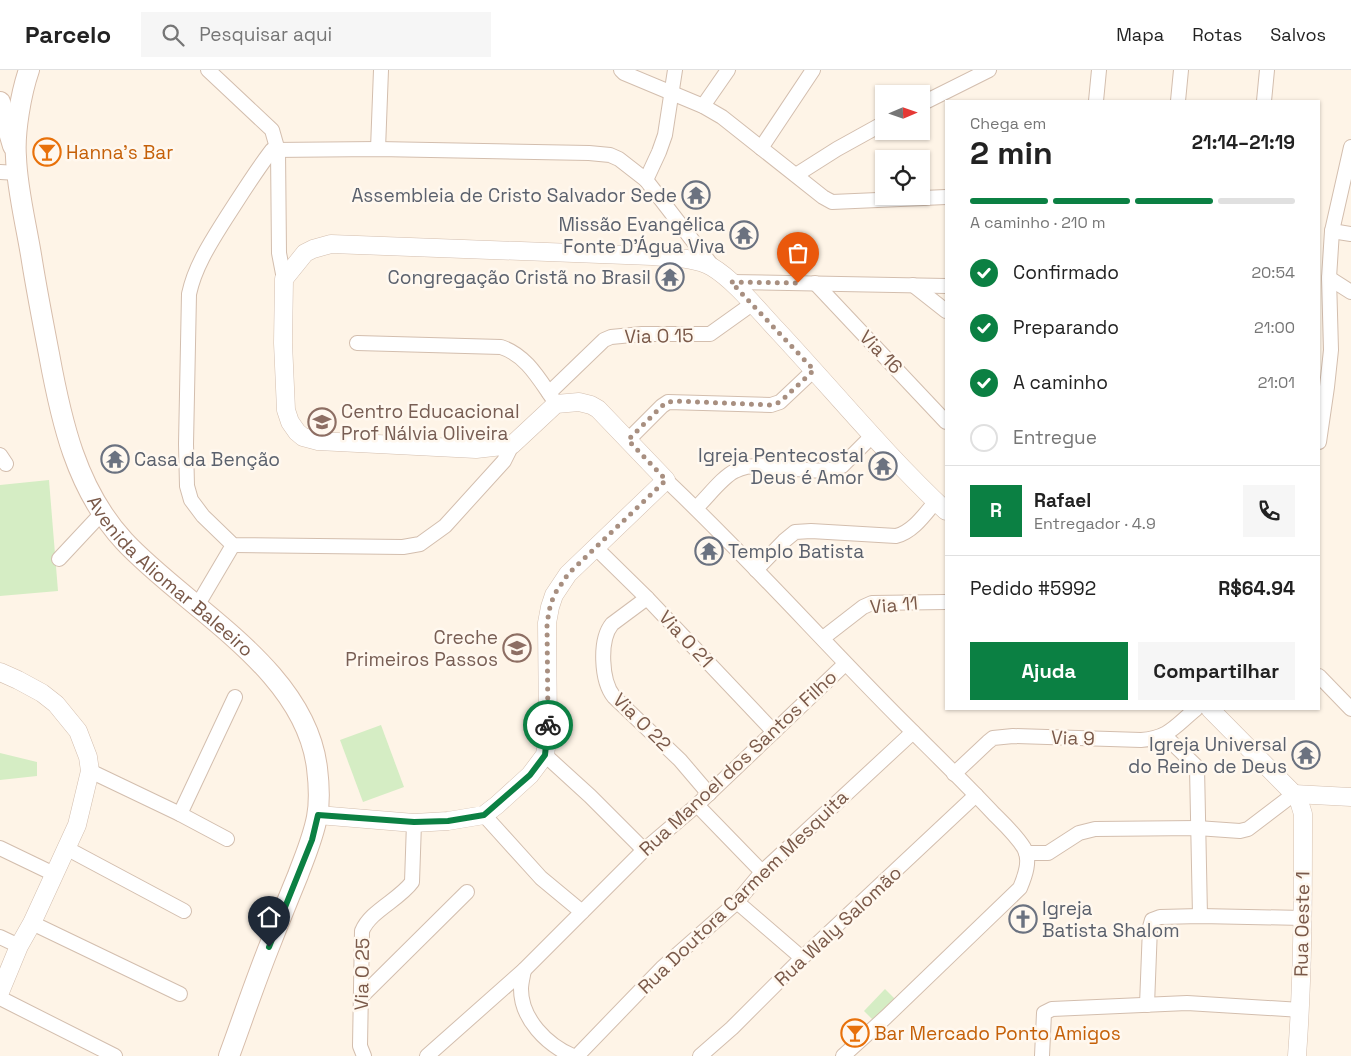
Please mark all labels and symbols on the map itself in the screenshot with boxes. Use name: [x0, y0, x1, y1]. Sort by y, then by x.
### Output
north arrow: [875, 85, 930, 140]
bar icon: Hanna's Bar: [32, 137, 62, 167]
place label: Hanna's Bar: [66, 140, 173, 165]
temple icon: Assembleia de Cristo Salvador Sede: [681, 180, 711, 210]
place label: Assembleia de Cristo Salvador Sede: [351, 183, 677, 208]
place label: Missão Evangélica Fonte D'Água Viva: [558, 212, 725, 259]
temple icon: Missão Evangélica Fonte D'Água Viva: [729, 220, 759, 250]
pin: [777, 232, 819, 283]
temple icon: Congregação Cristã no Brasil: [655, 262, 685, 292]
place label: Congregação Cristã no Brasil: [387, 265, 651, 290]
street label: Via O 15: [624, 323, 694, 349]
street label: Via 16: [854, 325, 908, 379]
place label: Centro Educacional Prof Nálvia Oliveira: [341, 399, 520, 446]
school or university icon: Centro Educacional Prof Nálvia Oliveira: [307, 407, 337, 437]
place label: Igreja Pentecostal Deus é Amor: [698, 443, 864, 490]
temple icon: Casa da Benção: [100, 444, 130, 474]
place label: Casa da Benção: [134, 447, 280, 472]
temple icon: Igreja Pentecostal Deus é Amor: [868, 451, 898, 481]
street label: Avenida Aliomar Baleeiro: [82, 491, 259, 662]
temple icon: Templo Batista: [694, 536, 724, 566]
place label: Templo Batista: [728, 539, 864, 564]
street label: Via 11: [869, 590, 919, 620]
street label: Via O 21: [653, 605, 719, 673]
place label: Creche Primeiros Passos: [345, 625, 498, 672]
school or university icon: Creche Primeiros Passos: [502, 633, 532, 663]
street label: Rua Manoel dos Santos Filho: [634, 665, 842, 861]
street label: Via O 22: [607, 687, 677, 757]
courier: [523, 700, 573, 750]
street label: Via 9: [1051, 725, 1095, 751]
place label: Igreja Universal do Reino de Deus: [1128, 732, 1287, 779]
temple icon: Igreja Universal do Reino de Deus: [1291, 740, 1321, 770]
street label: Rua Doutora Carmem Mesquita: [632, 785, 854, 999]
street label: Rua Waly Salomão: [769, 860, 907, 992]
street label: Rua Oeste 1: [1289, 871, 1315, 977]
pin: [248, 896, 290, 947]
place label: Igreja Batista Shalom: [1042, 896, 1180, 943]
church icon: Igreja Batista Shalom: [1008, 904, 1038, 934]
street label: Via O 25: [349, 937, 375, 1011]
bar icon: Bar Mercado Ponto Amigos: [840, 1018, 870, 1048]
place label: Bar Mercado Ponto Amigos: [874, 1021, 1121, 1046]

